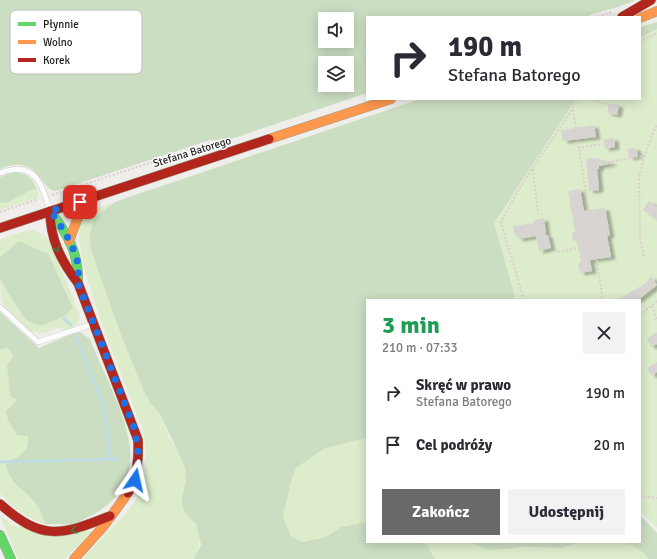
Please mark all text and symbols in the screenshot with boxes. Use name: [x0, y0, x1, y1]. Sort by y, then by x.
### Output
legend: [10, 10, 142, 74]
map controls: [318, 12, 354, 92]
button: sound: [318, 12, 354, 48]
text: Płynnie: [43, 18, 79, 31]
text: 190 m: [448, 30, 522, 64]
icon: right: [382, 32, 434, 84]
text: Wolno: [43, 36, 73, 49]
text: Korek: [43, 54, 70, 67]
button: layers: [318, 56, 354, 92]
text: Stefana Batorego: [448, 64, 581, 86]
street label: Stefana Batorego: [151, 134, 233, 170]
pin: [63, 185, 97, 219]
icon: arrive: [69, 191, 91, 213]
one-way arrow: [52, 245, 60, 252]
text: 3 min: [382, 310, 440, 340]
button: close: [583, 312, 625, 354]
text: 210 m · 07:33: [382, 340, 458, 356]
text: Skręć w prawo: [416, 376, 511, 394]
icon: right: [382, 382, 404, 404]
text: 190 m: [585, 384, 625, 402]
text: Stefana Batorego: [416, 394, 512, 410]
icon: arrive: [382, 434, 404, 456]
text: Cel podróży: [416, 436, 492, 454]
text: 20 m: [594, 436, 625, 454]
position arrow: [114, 459, 156, 501]
button: Zakończ: [382, 489, 500, 535]
button: Udostępnij: [508, 489, 625, 535]
one-way arrow: [71, 525, 77, 533]

